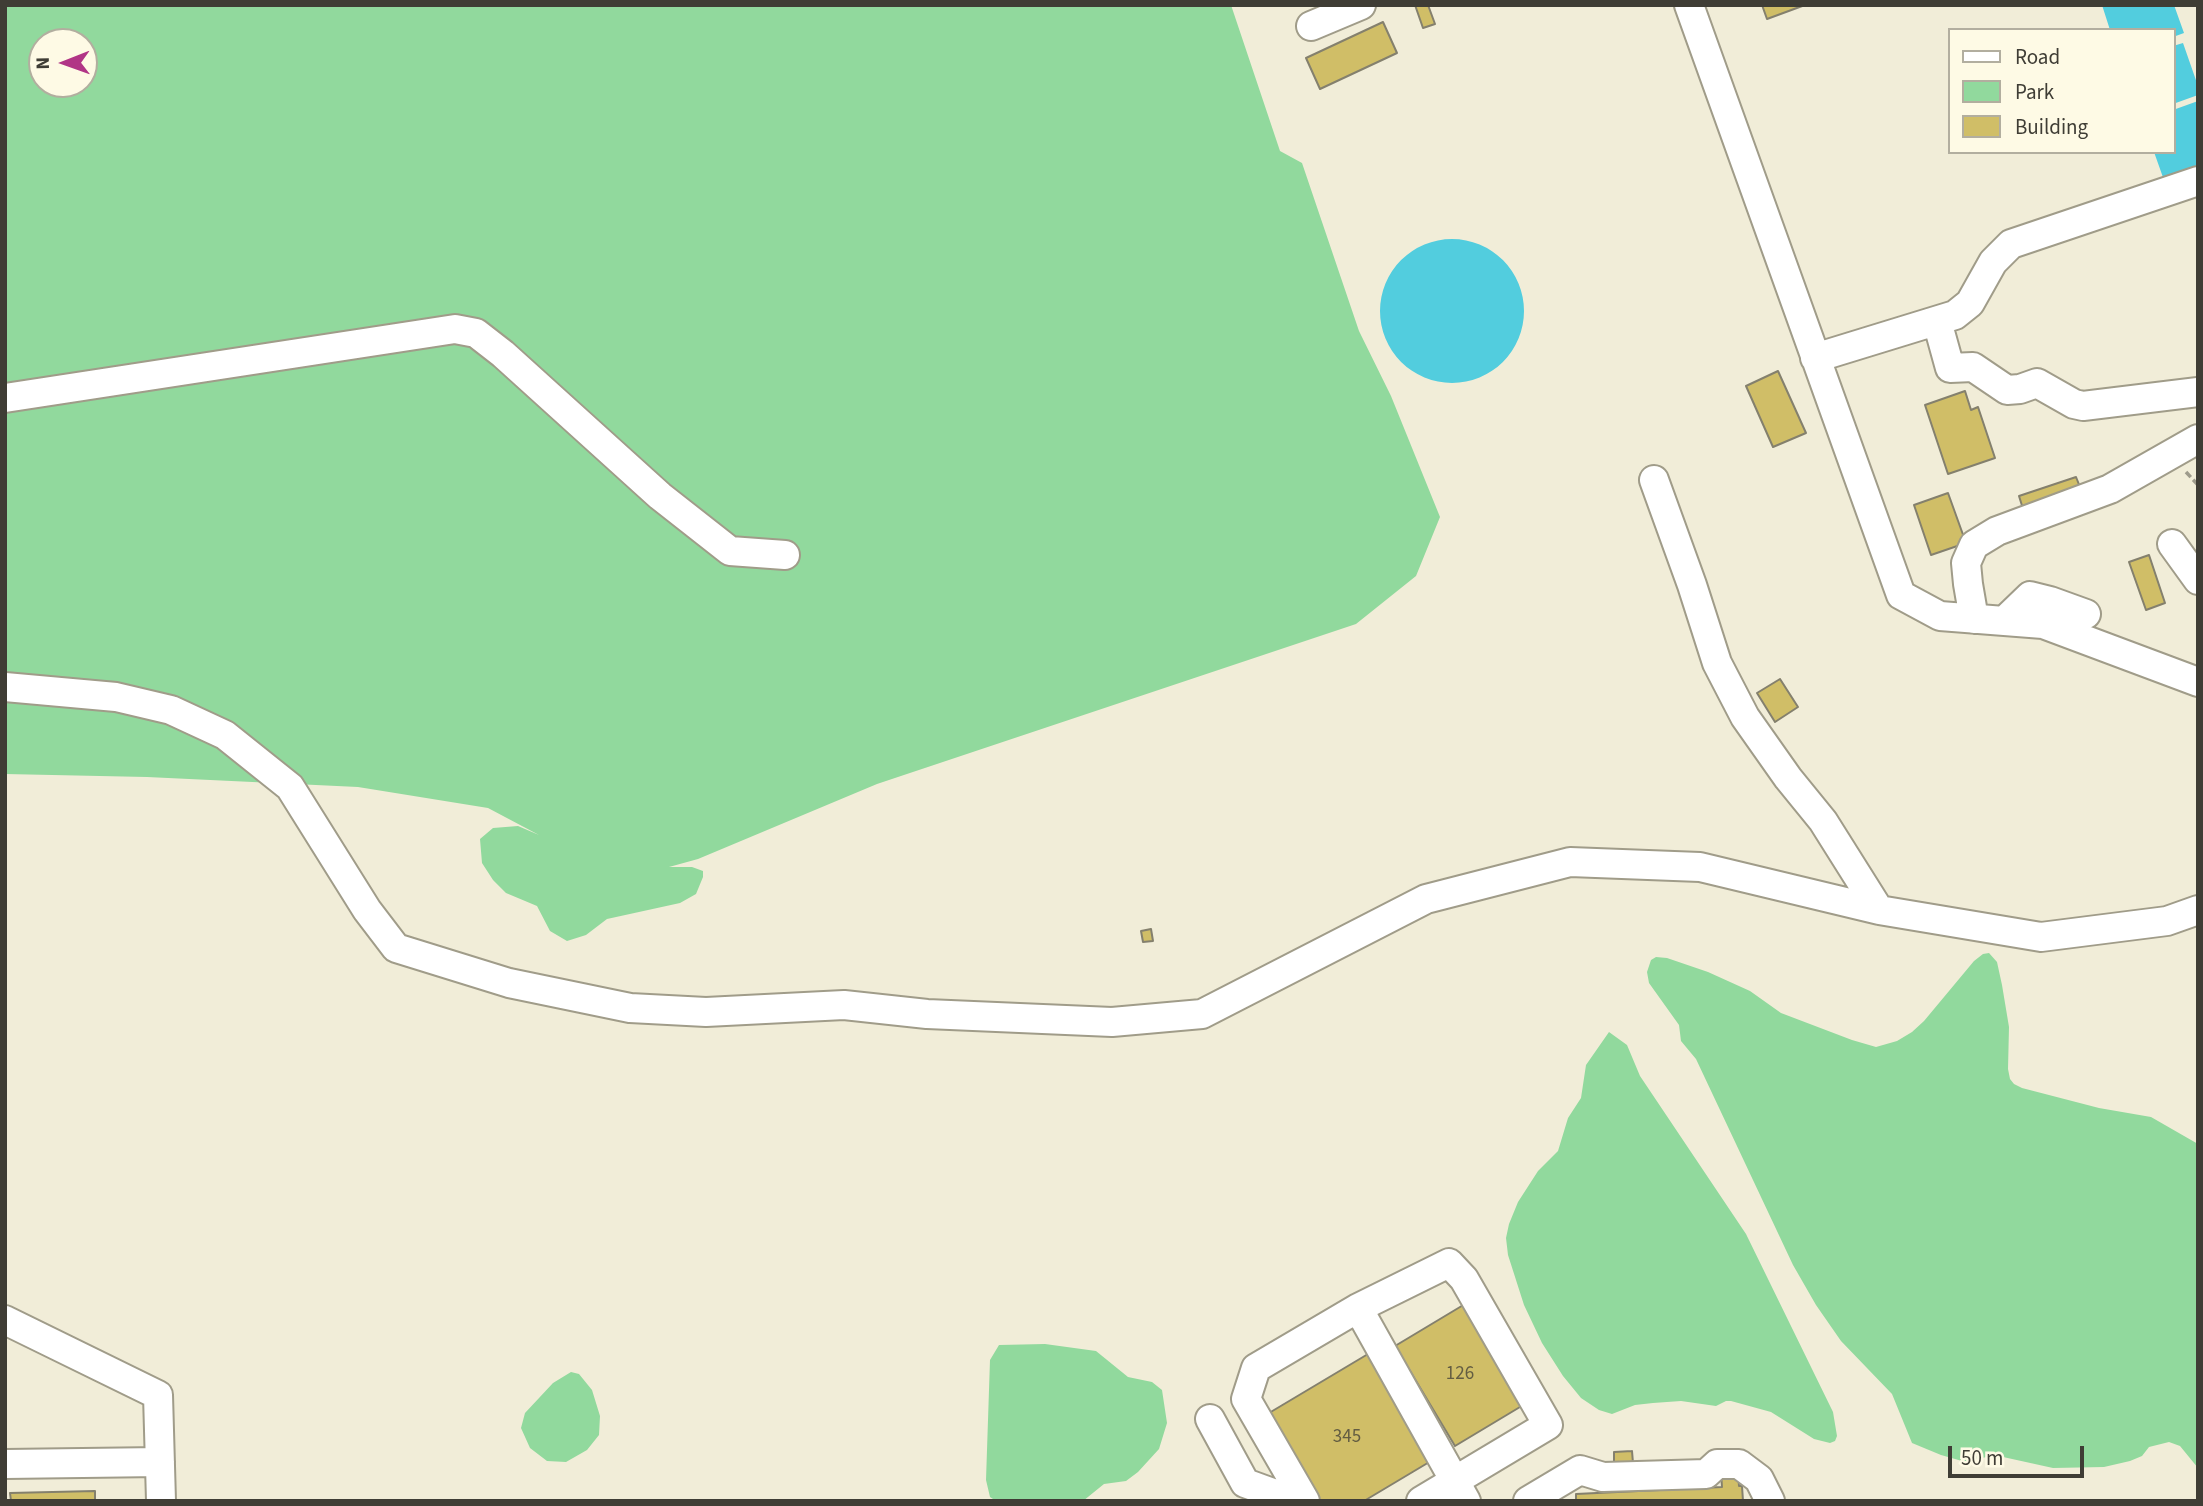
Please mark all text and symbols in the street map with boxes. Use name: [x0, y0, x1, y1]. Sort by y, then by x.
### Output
north arrow: [28, 28, 98, 98]
legend: [1948, 28, 2175, 154]
text: Road: [2015, 42, 2060, 72]
text: N: [30, 57, 57, 70]
text: Park: [2015, 77, 2054, 107]
text: Building: [2015, 112, 2088, 142]
house number: 126: [1446, 1364, 1474, 1386]
house number: 345: [1333, 1427, 1361, 1449]
scale bar: [1951, 1432, 2088, 1476]
text: 50 m: [1961, 1443, 2003, 1473]

